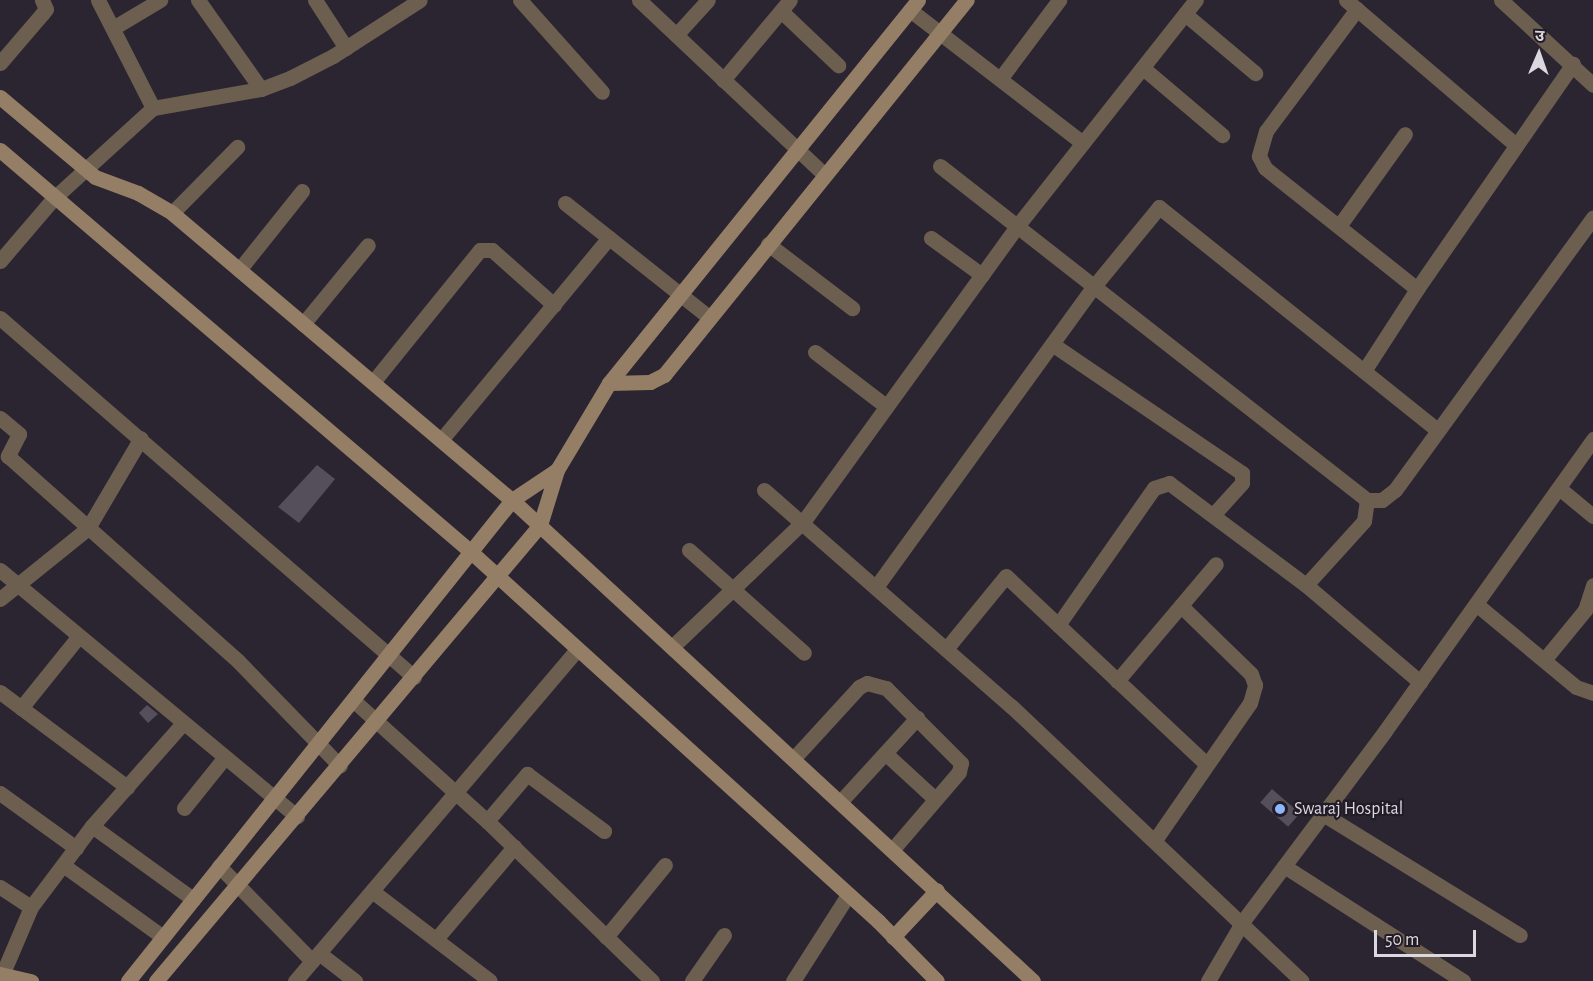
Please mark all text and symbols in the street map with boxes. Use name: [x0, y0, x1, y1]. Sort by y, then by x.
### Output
north arrow: [1509, 24, 1569, 84]
text: उ: [1535, 28, 1545, 44]
place label: Swaraj Hospital: [1294, 798, 1403, 820]
marker: Swaraj Hospital: [1271, 800, 1289, 818]
scale bar: [1377, 918, 1479, 956]
text: 50 m: [1385, 931, 1419, 949]

